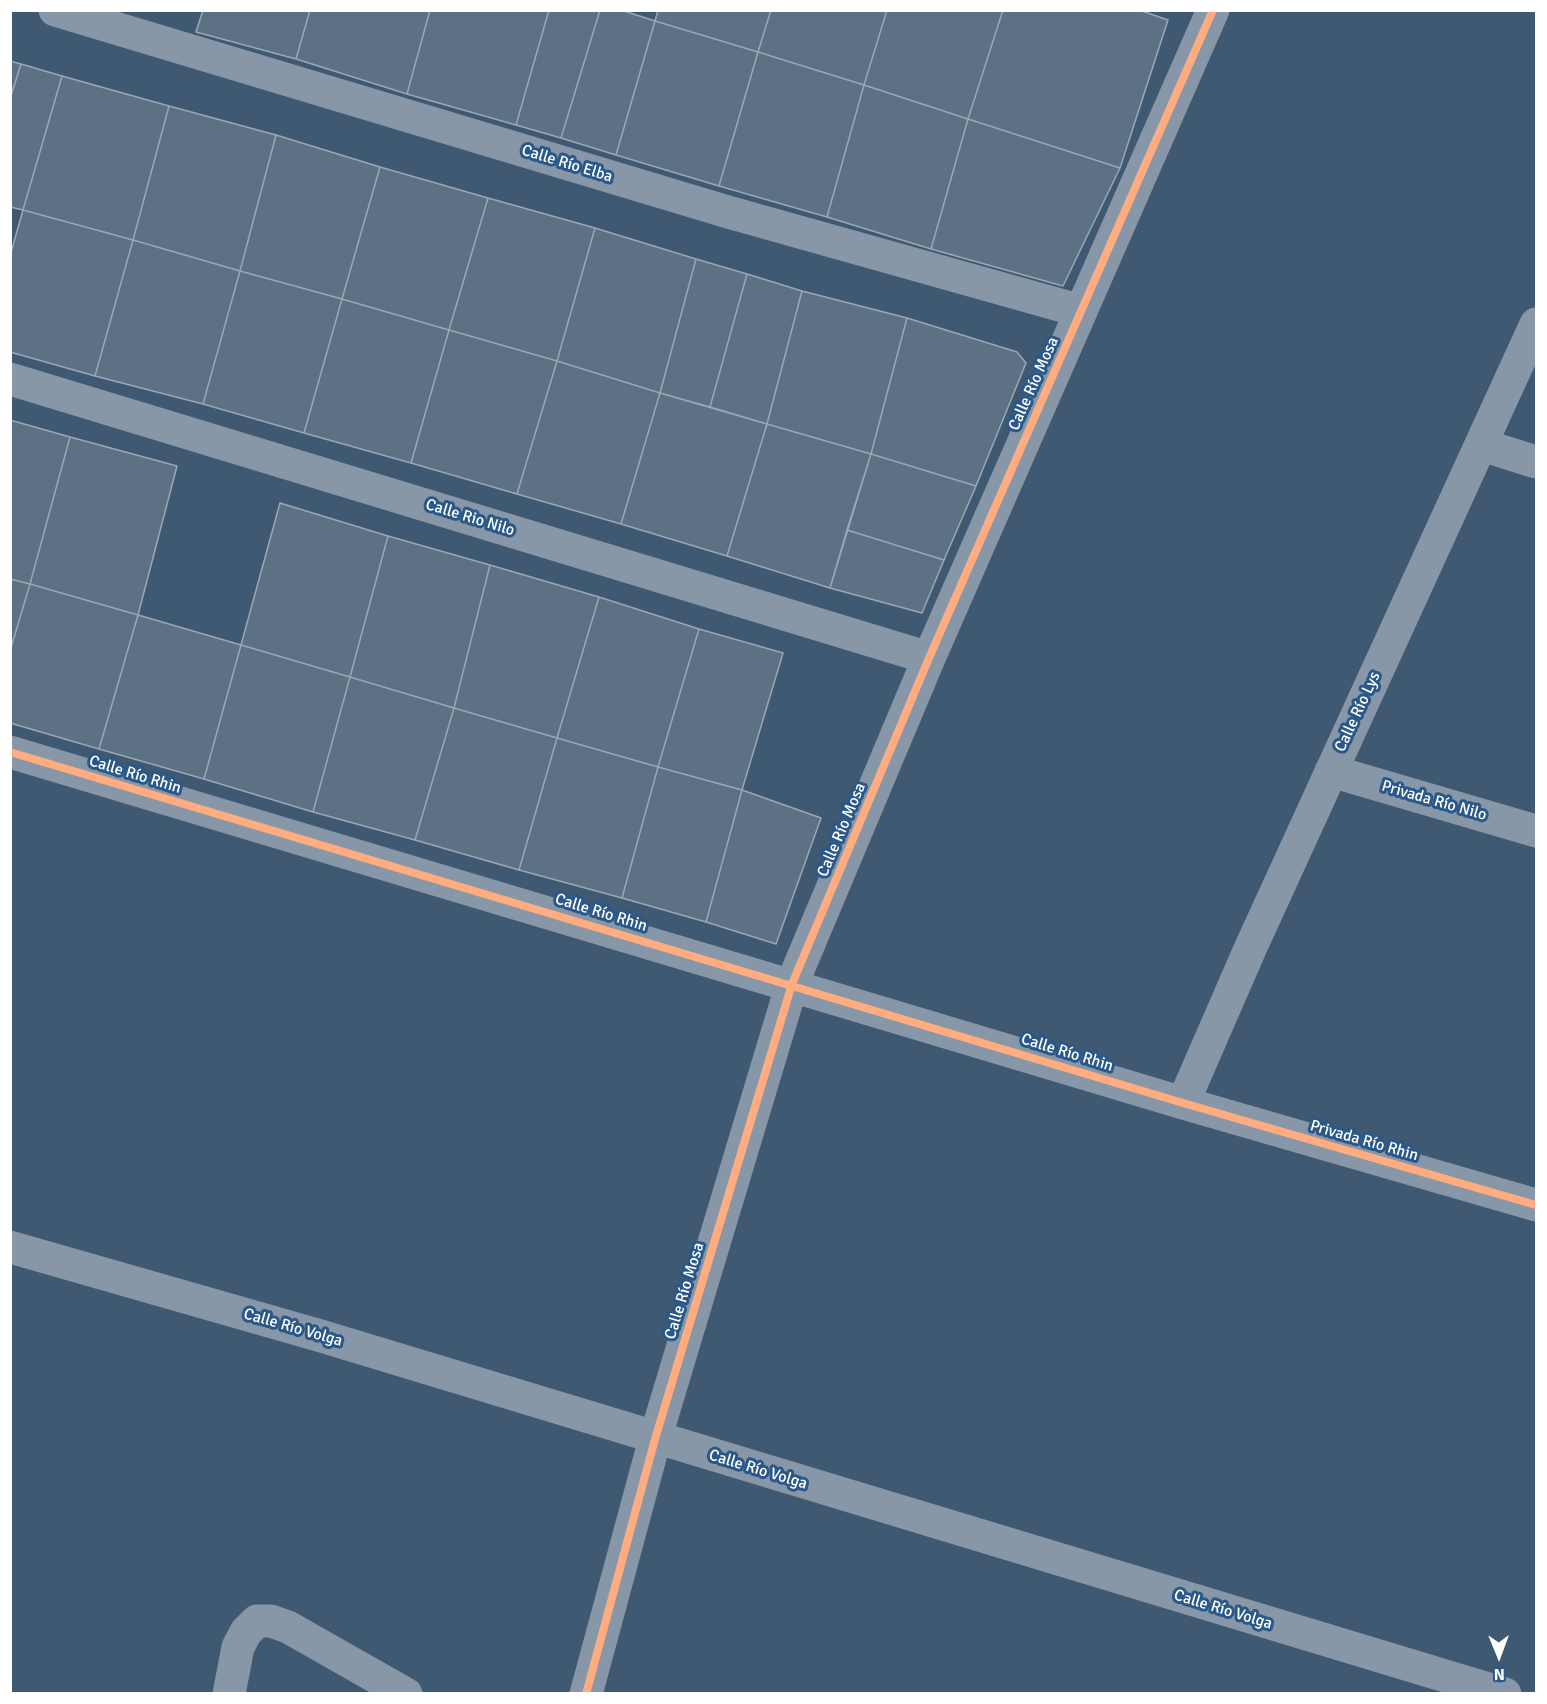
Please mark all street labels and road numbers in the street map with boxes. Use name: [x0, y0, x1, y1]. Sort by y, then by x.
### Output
street label: Calle Río Elba: [519, 141, 615, 187]
street label: Calle Río Mosa: [1005, 334, 1063, 434]
street label: Calle Rio Nilo: [423, 495, 517, 541]
street label: Calle Río Lys: [1331, 669, 1385, 755]
street label: Calle Río Rhin: [87, 752, 183, 798]
street label: Privada Río Nilo: [1379, 777, 1489, 825]
street label: Calle Río Mosa: [814, 780, 870, 880]
street label: Calle Río Rhin: [553, 890, 649, 936]
street label: Calle Río Rhin: [1019, 1030, 1115, 1076]
street label: Privada Río Rhin: [1308, 1116, 1420, 1166]
street label: Calle Río Mosa: [661, 1240, 709, 1342]
street label: Calle Río Volga: [241, 1305, 345, 1351]
street label: Calle Río Volga: [706, 1446, 810, 1494]
street label: Calle Río Volga: [1171, 1586, 1275, 1634]

